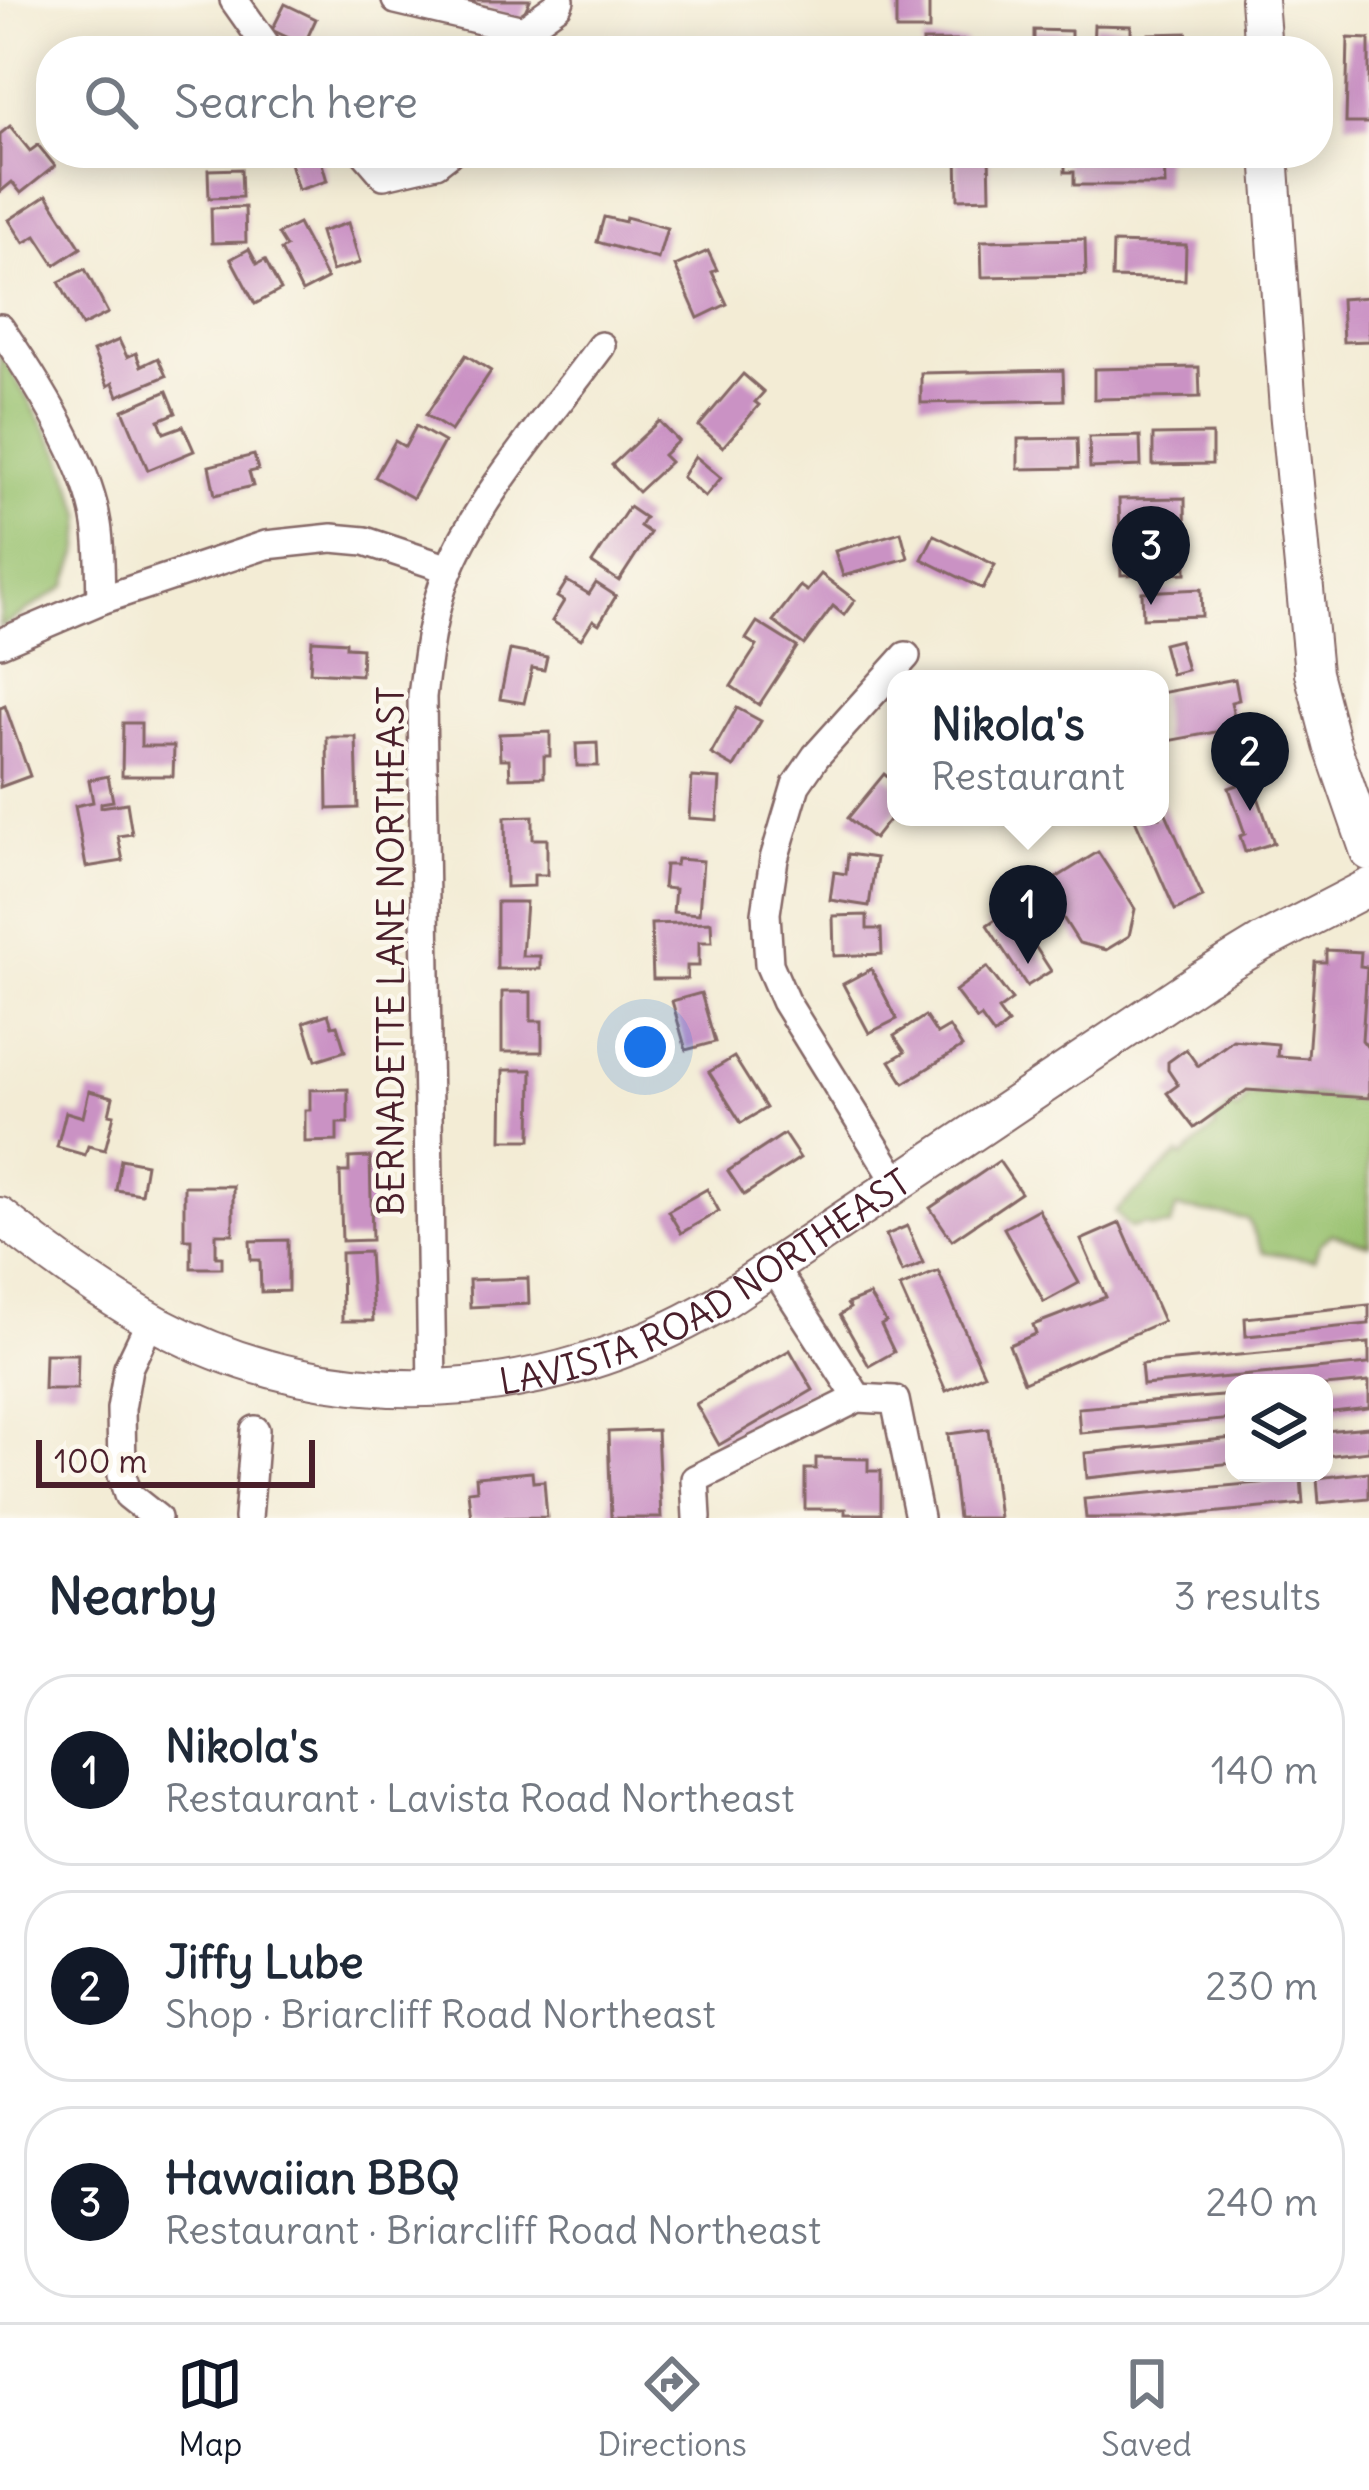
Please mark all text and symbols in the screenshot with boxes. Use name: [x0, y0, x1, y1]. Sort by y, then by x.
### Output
search box: [36, 36, 1333, 168]
icon: search: [78, 69, 144, 135]
text: Search here: [174, 74, 418, 130]
pin: 3: [1112, 506, 1190, 605]
popup: [887, 670, 1169, 826]
street label: BERNADETTE LANE NORTHEAST: [369, 686, 414, 1216]
text: Nikola's: [931, 696, 1085, 752]
pin: 2: [1211, 712, 1289, 811]
text: Restaurant: [931, 752, 1125, 801]
pin: 1: [989, 865, 1067, 964]
your location: [615, 1017, 675, 1077]
street label: LAVISTA ROAD NORTHEAST: [496, 1160, 919, 1405]
map controls: [1225, 1374, 1333, 1482]
button: layers: [1225, 1374, 1333, 1482]
scale bar: [36, 1434, 315, 1487]
text: 100 m: [54, 1440, 147, 1482]
text: Nearby: [48, 1564, 217, 1628]
text: 3 results: [1174, 1572, 1321, 1621]
text: Nikola's: [165, 1718, 319, 1774]
text: 1: [82, 1746, 98, 1795]
text: 140 m: [1211, 1746, 1318, 1795]
text: Restaurant · Lavista Road Northeast: [165, 1774, 794, 1823]
text: Jiffy Lube: [165, 1934, 363, 1990]
text: 2: [79, 1962, 101, 2011]
text: 230 m: [1205, 1962, 1318, 2011]
text: Shop · Briarcliff Road Northeast: [165, 1990, 716, 2039]
text: Hawaiian BBQ: [165, 2150, 460, 2206]
text: 3: [79, 2178, 101, 2227]
text: 240 m: [1206, 2178, 1318, 2227]
text: Restaurant · Briarcliff Road Northeast: [165, 2206, 821, 2255]
tab: Map: [177, 2351, 243, 2465]
tab: Directions: [598, 2351, 747, 2465]
tab: Saved: [1101, 2351, 1192, 2465]

